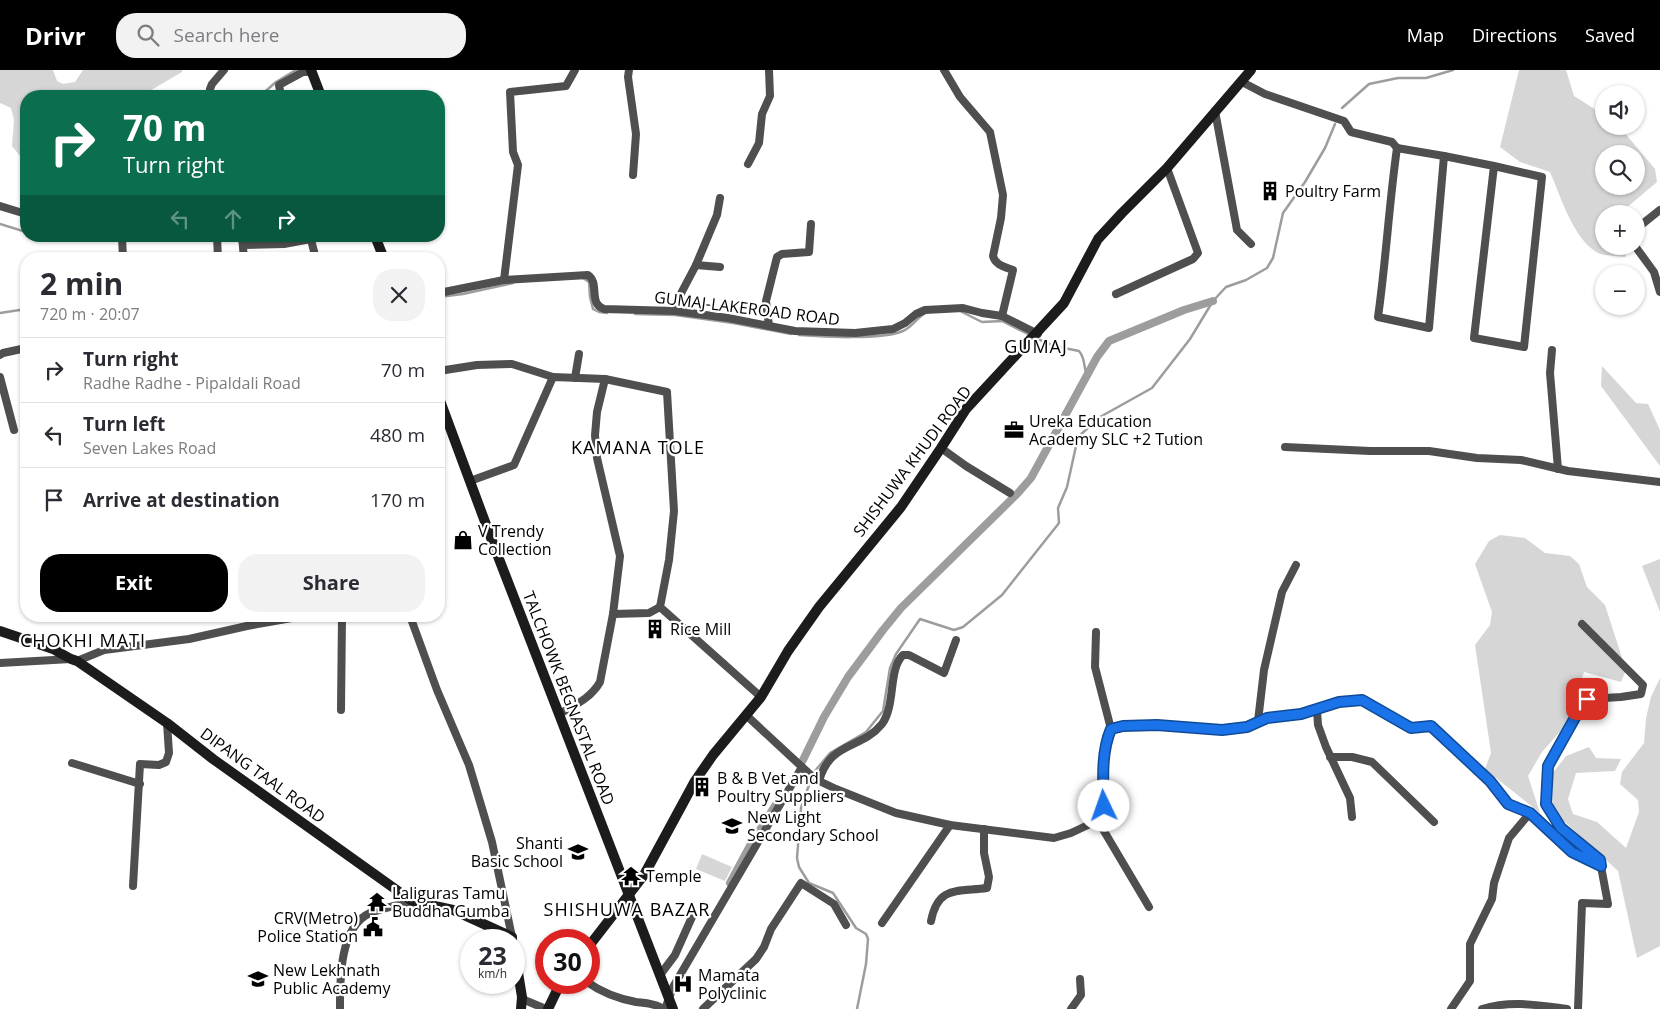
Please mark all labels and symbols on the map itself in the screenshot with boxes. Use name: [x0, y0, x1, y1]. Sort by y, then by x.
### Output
building icon: Poultry Farm: [1259, 180, 1281, 202]
place label: Poultry Farm: [1285, 180, 1381, 202]
street label: GUMAJ-LAKEROAD ROAD: [653, 286, 841, 330]
district label: GUMAJ: [1004, 334, 1068, 358]
street label: SHISHUWA KHUDI ROAD: [848, 381, 976, 541]
place label: Ureka Education Academy SLC +2 Tution: [1029, 410, 1203, 450]
office icon: Ureka Education Academy SLC +2 Tution: [1003, 419, 1025, 441]
district label: KAMANA TOLE: [571, 435, 705, 459]
place label: V Trendy Collection: [478, 520, 552, 560]
shop icon: V Trendy Collection: [452, 529, 474, 551]
street label: TALCHOWK BEGNASTAL ROAD: [518, 588, 620, 808]
building icon: Rice Mill: [644, 618, 666, 640]
place label: Rice Mill: [670, 618, 731, 640]
district label: CHOKHI MATI: [20, 628, 146, 652]
pin: [1566, 678, 1608, 720]
street label: DIPANG TAAL ROAD: [196, 722, 330, 828]
place label: B & B Vet and Poultry Suppliers: [717, 767, 844, 807]
building icon: B & B Vet and Poultry Suppliers: [691, 776, 713, 798]
position arrow: [1077, 779, 1129, 831]
place label: New Light Secondary School: [747, 806, 879, 846]
school or university icon: New Light Secondary School: [721, 815, 743, 837]
place label: Shanti Basic School: [471, 832, 563, 872]
school or university icon: Shanti Basic School: [567, 841, 589, 863]
temple icon: Temple: [620, 865, 642, 887]
place label: Temple: [646, 865, 701, 887]
place label: Laliguras Tamu Buddha Gumba: [392, 882, 510, 922]
temple icon: Laliguras Tamu Buddha Gumba: [366, 891, 388, 913]
district label: SHISHUWA BAZAR: [544, 897, 710, 921]
place label: CRV(Metro) Police Station: [257, 907, 358, 947]
public building icon: CRV(Metro) Police Station: [362, 916, 384, 938]
speed limit sign: 30: [535, 929, 600, 994]
place label: New Lekhnath Public Academy: [273, 959, 391, 999]
place label: Mamata Polyclinic: [698, 964, 767, 1004]
school or university icon: New Lekhnath Public Academy: [247, 968, 269, 990]
hospital icon: Mamata Polyclinic: [672, 973, 694, 995]

